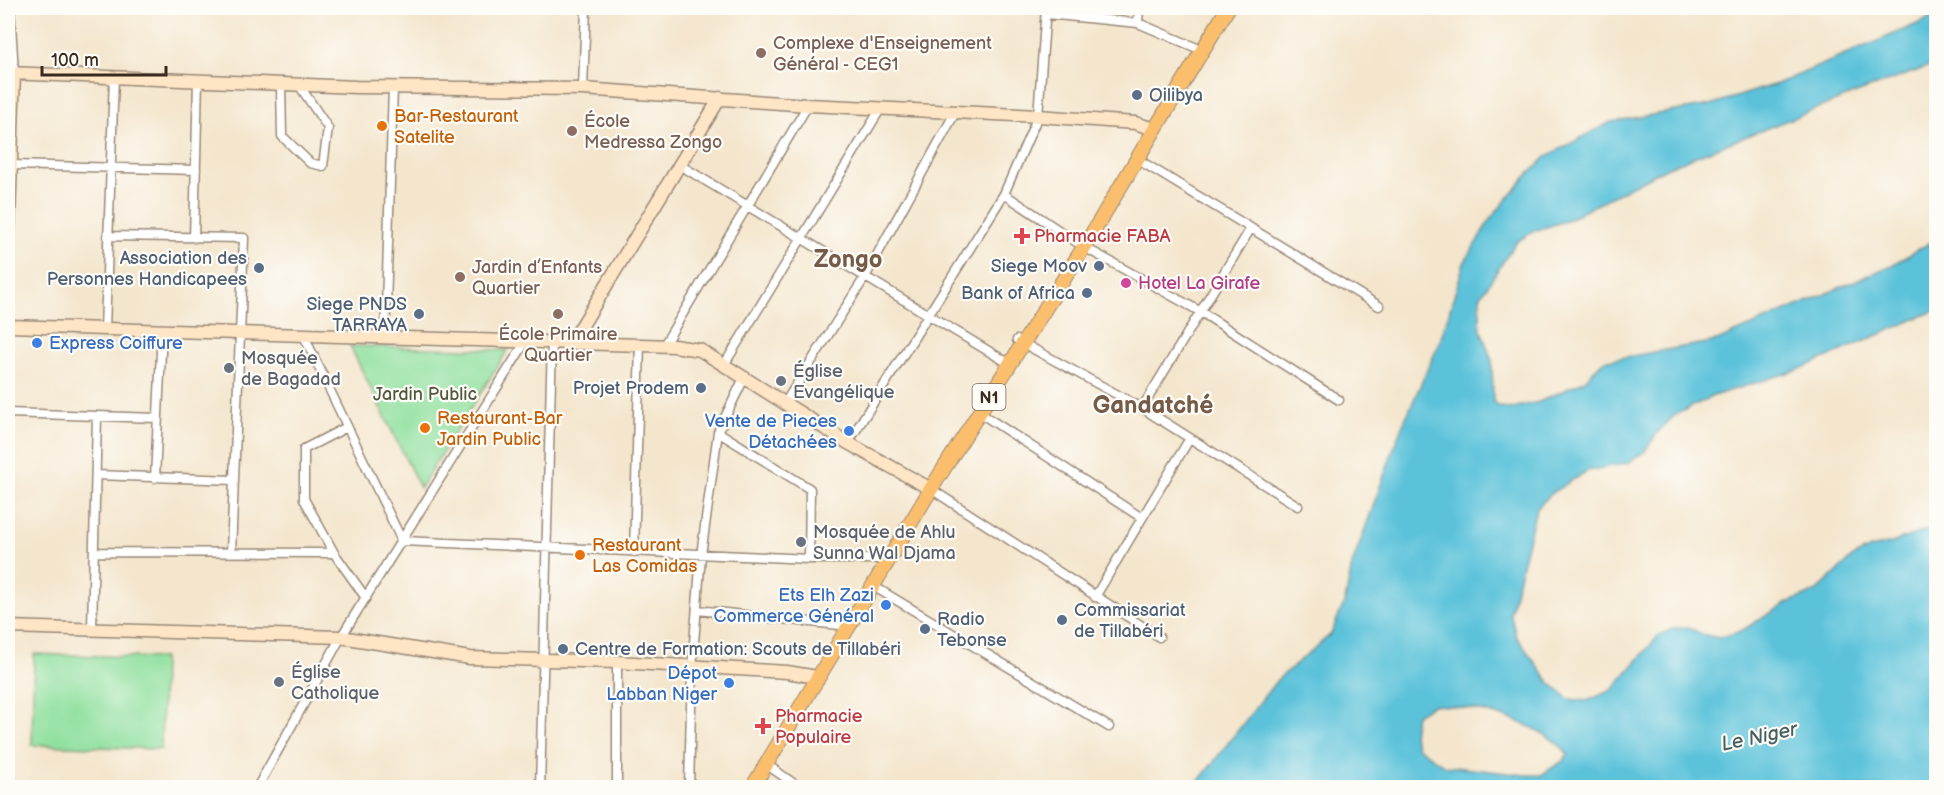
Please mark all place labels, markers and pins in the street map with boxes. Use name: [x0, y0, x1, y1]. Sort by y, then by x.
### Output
place label: Complexe d'Enseignement Général - CEG1: [773, 33, 992, 75]
marker: Complexe d'Enseignement Général - CEG1: [754, 46, 768, 60]
place label: Oilibya: [1149, 85, 1203, 106]
marker: Oilibya: [1130, 88, 1144, 102]
place label: Bar-Restaurant Satelite: [394, 106, 519, 148]
place label: École Medressa Zongo: [584, 109, 722, 153]
marker: Bar-Restaurant Satelite: [375, 119, 389, 133]
marker: École Medressa Zongo: [565, 124, 579, 138]
place label: Pharmacie FABA: [1034, 226, 1171, 247]
marker: Pharmacie FABA: [1015, 229, 1029, 243]
place label: Association des Personnes Handicapees: [47, 248, 247, 290]
place label: Siege Moov: [991, 256, 1087, 277]
place label: Jardin d’Enfants Quartier: [472, 257, 602, 299]
marker: Siege Moov: [1092, 259, 1106, 273]
marker: Association des Personnes Handicapees: [252, 261, 266, 275]
marker: Jardin d’Enfants Quartier: [453, 270, 467, 284]
place label: Hotel La Girafe: [1138, 273, 1260, 294]
marker: Hotel La Girafe: [1119, 276, 1133, 290]
place label: Bank of Africa: [961, 283, 1075, 304]
marker: Bank of Africa: [1080, 286, 1094, 300]
place label: Siege PNDS TARRAYA: [306, 294, 407, 336]
marker: Siege PNDS TARRAYA: [412, 307, 426, 321]
marker: École Primaire Quartier: [551, 307, 565, 321]
place label: École Primaire Quartier: [499, 322, 618, 366]
place label: Express Coiffure: [49, 333, 183, 354]
marker: Express Coiffure: [30, 336, 44, 350]
place label: Mosquée de Bagadad: [241, 348, 341, 390]
place label: Église Evangélique: [793, 359, 895, 403]
marker: Mosquée de Bagadad: [222, 361, 236, 375]
marker: Église Evangélique: [774, 374, 788, 388]
place label: Projet Prodem: [573, 378, 689, 399]
marker: Projet Prodem: [694, 381, 708, 395]
place label: Restaurant-Bar Jardin Public: [437, 408, 563, 450]
place label: Vente de Pieces Détachées: [705, 411, 837, 453]
marker: Restaurant-Bar Jardin Public: [418, 421, 432, 435]
marker: Vente de Pieces Détachées: [842, 424, 856, 438]
place label: Mosquée de Ahlu Sunna Wal Djama: [813, 522, 956, 564]
place label: Restaurant Las Comidas: [592, 535, 697, 577]
marker: Mosquée de Ahlu Sunna Wal Djama: [794, 535, 808, 549]
marker: Restaurant Las Comidas: [573, 548, 587, 562]
place label: Ets Elh Zazi Commerce Général: [714, 585, 874, 627]
marker: Ets Elh Zazi Commerce Général: [879, 598, 893, 612]
place label: Commissariat de Tillabéri: [1074, 600, 1186, 642]
place label: Radio Tebonse: [937, 609, 1007, 651]
marker: Commissariat de Tillabéri: [1055, 613, 1069, 627]
marker: Radio Tebonse: [918, 622, 932, 636]
place label: Centre de Formation: Scouts de Tillabéri: [575, 639, 901, 660]
marker: Centre de Formation: Scouts de Tillabéri: [556, 642, 570, 656]
place label: Église Catholique: [291, 660, 379, 704]
place label: Dépot Labban Niger: [606, 663, 717, 705]
marker: Église Catholique: [272, 675, 286, 689]
marker: Dépot Labban Niger: [722, 676, 736, 690]
place label: Pharmacie Populaire: [775, 706, 863, 748]
marker: Pharmacie Populaire: [756, 719, 770, 733]

